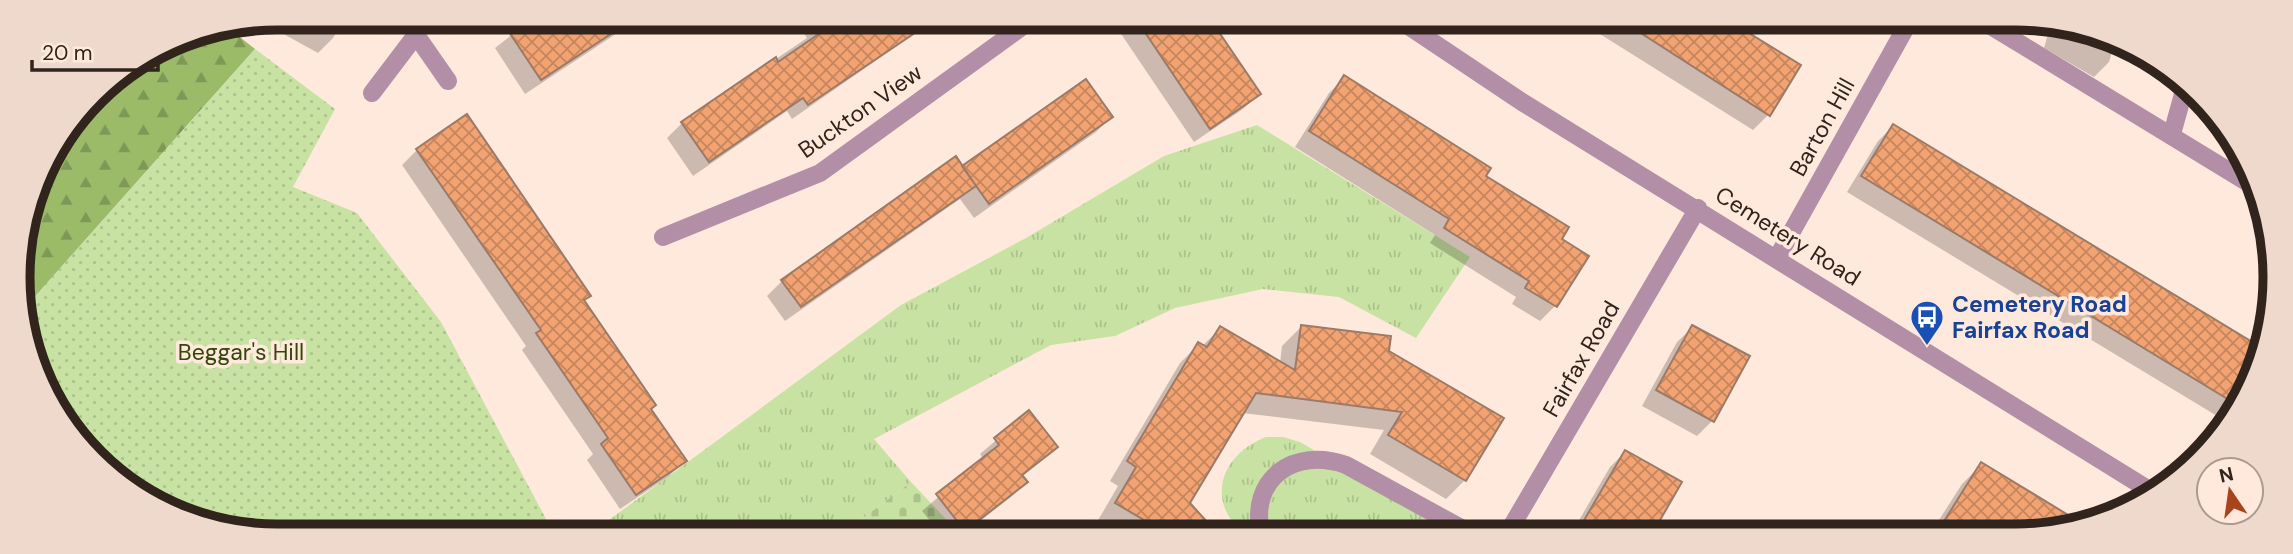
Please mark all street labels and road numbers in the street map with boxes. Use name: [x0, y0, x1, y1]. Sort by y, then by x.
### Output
street label: Buckton View: [792, 57, 928, 165]
street label: Barton Hill: [1783, 72, 1861, 182]
street label: Cemetery Road: [1710, 179, 1866, 293]
street label: Fairfax Road: [1536, 296, 1626, 422]

